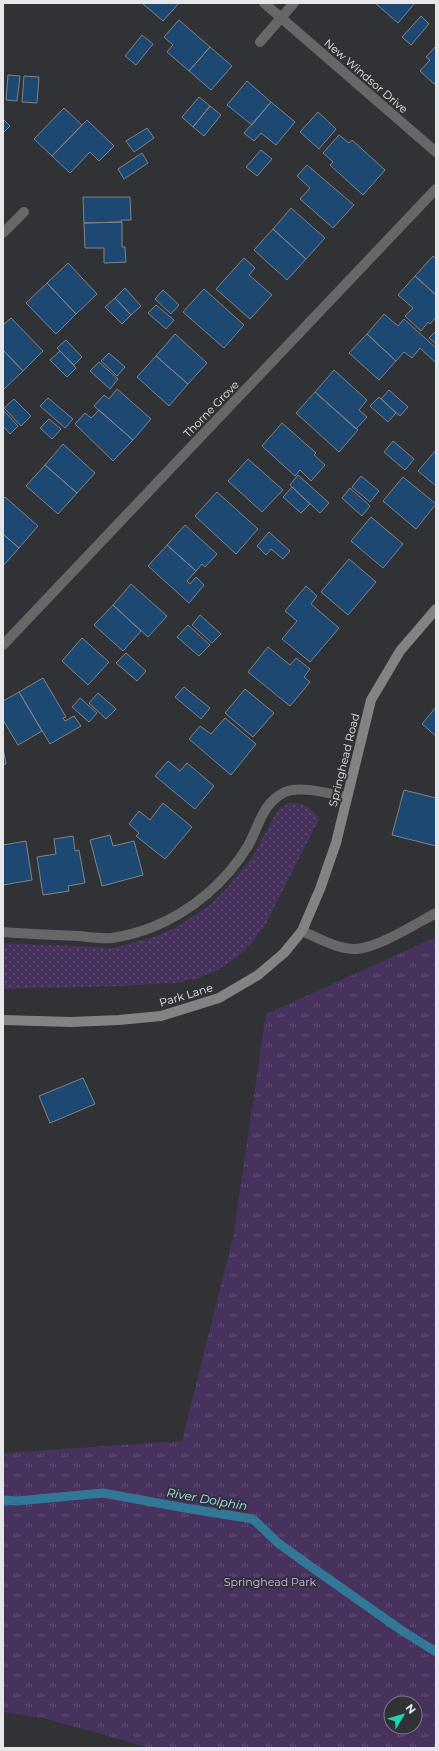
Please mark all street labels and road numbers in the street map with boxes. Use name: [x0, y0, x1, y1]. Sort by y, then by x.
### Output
street label: New Windsor Drive: [321, 36, 411, 116]
street label: Thorne Grove: [180, 377, 242, 440]
street label: Springhead Road: [326, 712, 362, 808]
street label: Park Lane: [158, 980, 215, 1010]

